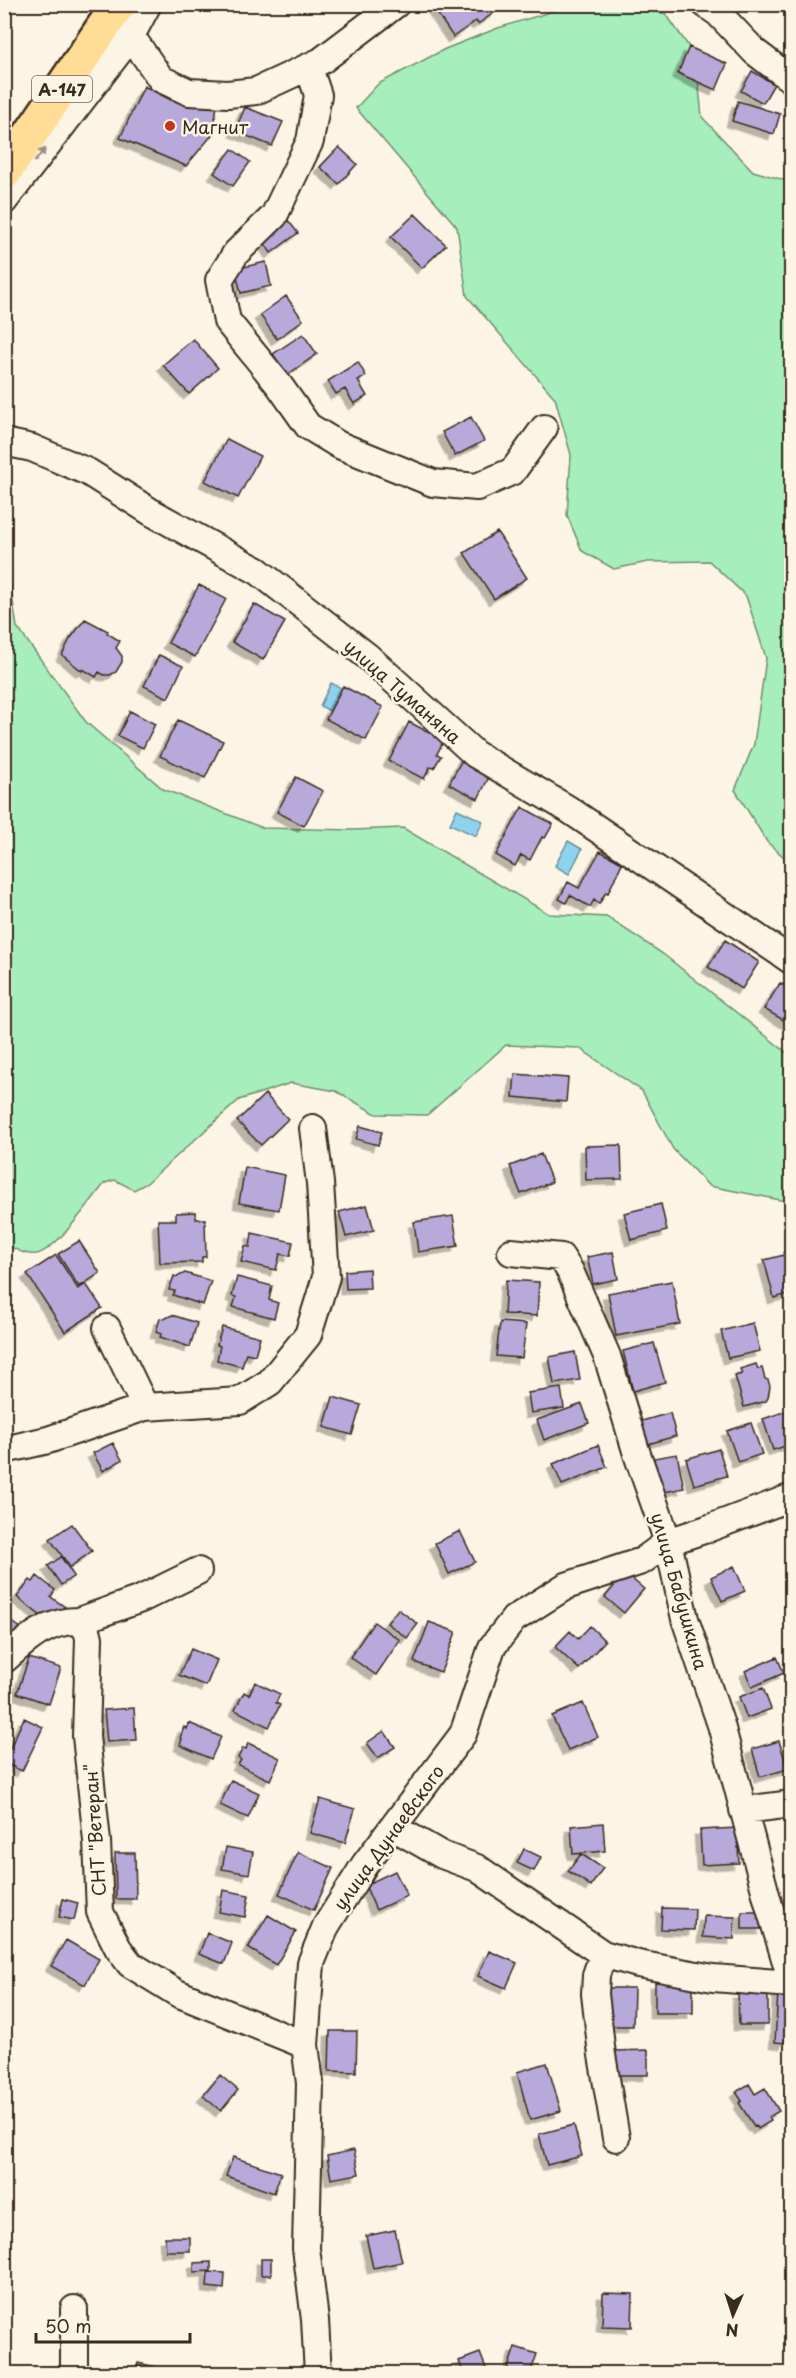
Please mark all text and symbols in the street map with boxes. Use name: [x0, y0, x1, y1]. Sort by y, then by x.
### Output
road number: А-147: [32, 76, 92, 102]
place label: Магнит: [182, 113, 249, 140]
marker: Магнит: [163, 119, 177, 133]
one-way arrow: [34, 147, 47, 163]
street label: улица Туманяна: [338, 632, 468, 750]
street label: улица Бабушкина: [645, 1509, 716, 1673]
street label: улица Дунаевского: [326, 1759, 450, 1915]
street label: СНТ "Ветеран": [76, 1763, 112, 1897]
north arrow: [703, 2285, 763, 2345]
scale bar: [36, 2306, 190, 2344]
text: 50 m: [45, 2312, 92, 2339]
text: N: [725, 2319, 739, 2343]

